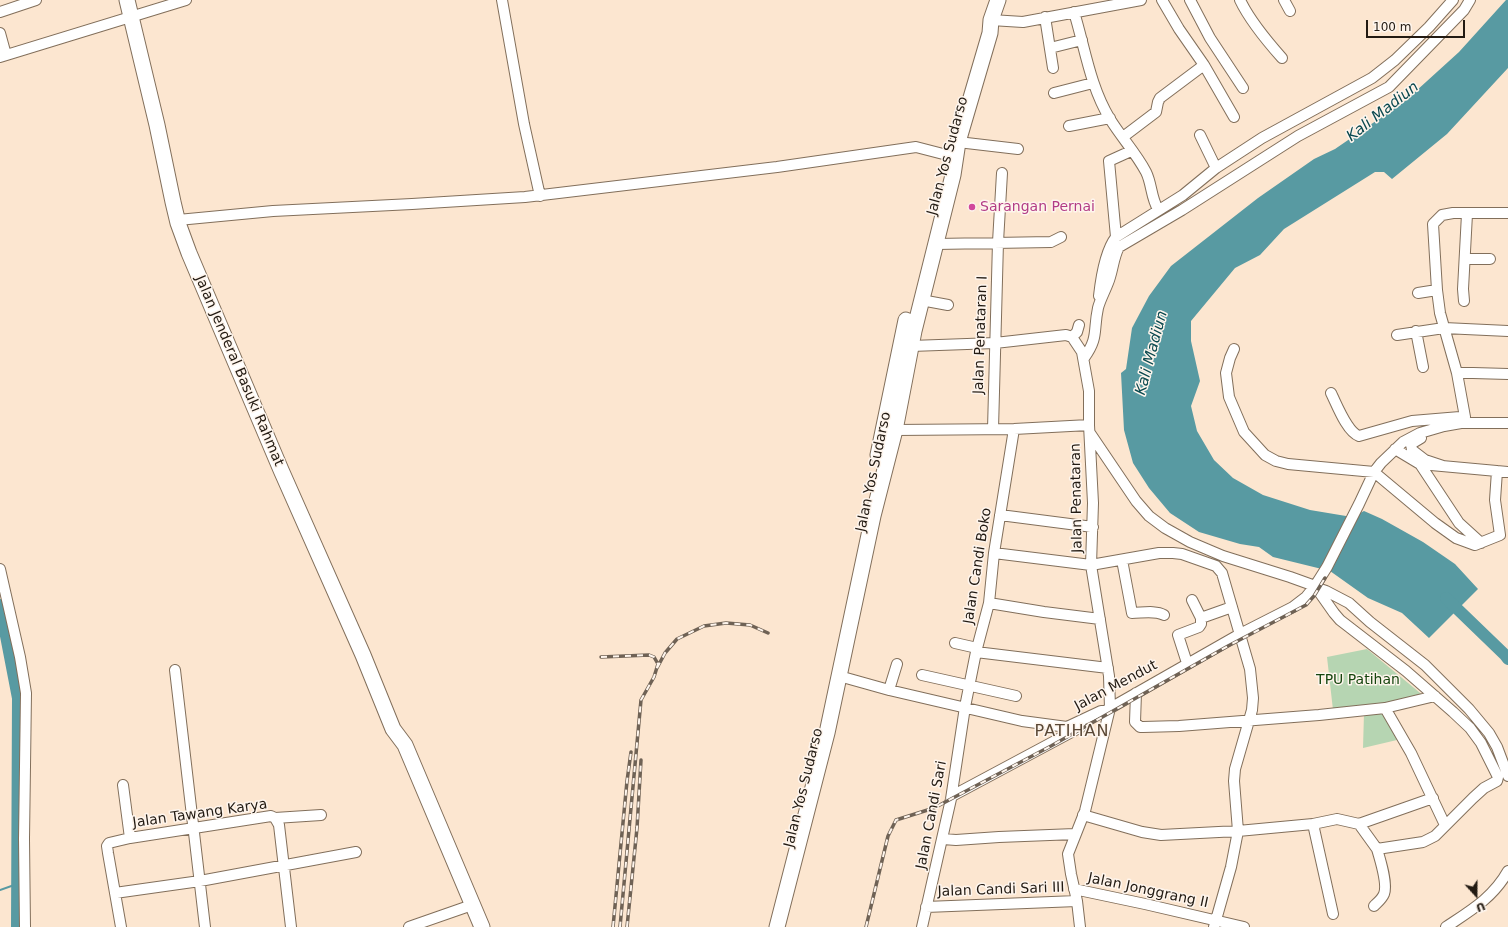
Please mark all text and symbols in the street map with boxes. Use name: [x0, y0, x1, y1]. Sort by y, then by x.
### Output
scale bar: [1368, 12, 1467, 38]
text: 100 m: [1373, 20, 1411, 34]
water label: Kali Madiun: [1343, 78, 1423, 146]
street label: Jalan Yos Sudarso: [924, 95, 972, 217]
place label: Sarangan Pernai: [980, 199, 1095, 215]
marker: Sarangan Pernai: [967, 202, 977, 212]
street label: Jalan Jenderal Basuki Rahmat: [191, 273, 287, 469]
street label: Jalan Penataran I: [971, 276, 991, 394]
water label: Kali Madiun: [1132, 309, 1172, 397]
street label: Jalan Yos Sudarso: [853, 410, 895, 534]
street label: Jalan Penataran: [1068, 443, 1086, 553]
street label: Jalan Candi Boko: [961, 507, 995, 625]
street label: Jalan Mendut: [1072, 657, 1160, 715]
park label: TPU Patihan: [1316, 672, 1400, 688]
district label: PATIHAN: [1035, 722, 1109, 742]
street label: Jalan Yos Sudarso: [781, 727, 827, 849]
street label: Jalan Candi Sari: [913, 759, 951, 871]
street label: Jalan Tawang Karya: [132, 796, 268, 832]
street label: Jalan Jonggrang II: [1086, 870, 1210, 912]
north arrow: [1456, 875, 1496, 915]
street label: Jalan Candi Sari III: [937, 879, 1065, 901]
text: U: [1474, 899, 1487, 914]

